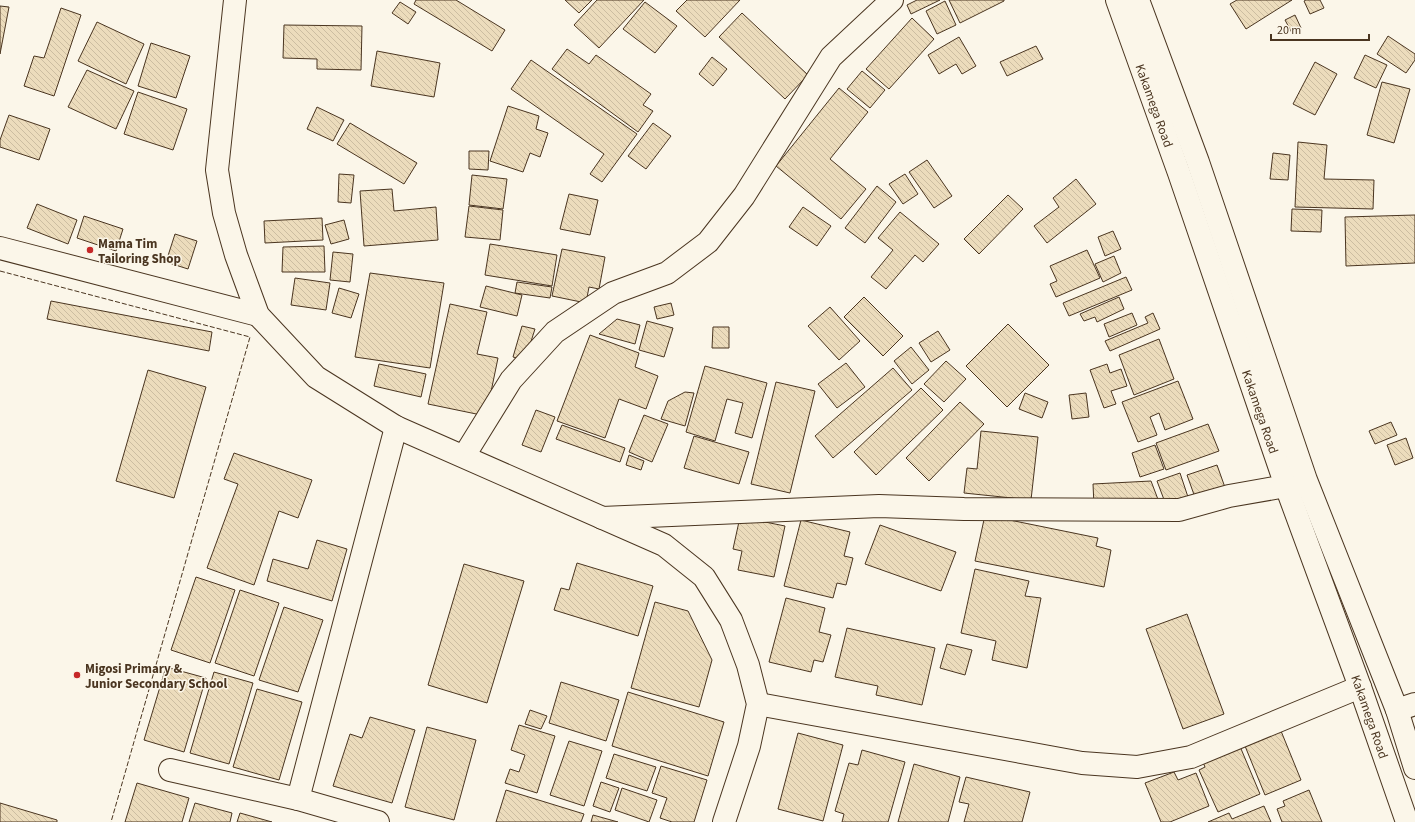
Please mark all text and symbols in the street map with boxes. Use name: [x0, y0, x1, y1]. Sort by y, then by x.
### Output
scale bar: [1271, 16, 1369, 42]
text: 20 m: [1277, 22, 1301, 39]
street label: Kakamega Road: [1131, 62, 1177, 150]
place label: Mama Tim Tailoring Shop: [98, 235, 181, 268]
marker: Mama Tim Tailoring Shop: [85, 245, 95, 255]
street label: Kakamega Road: [1237, 368, 1282, 456]
place label: Migosi Primary & Junior Secondary School: [85, 660, 227, 693]
marker: Migosi Primary & Junior Secondary School: [72, 670, 82, 680]
street label: Kakamega Road: [1346, 672, 1392, 761]

